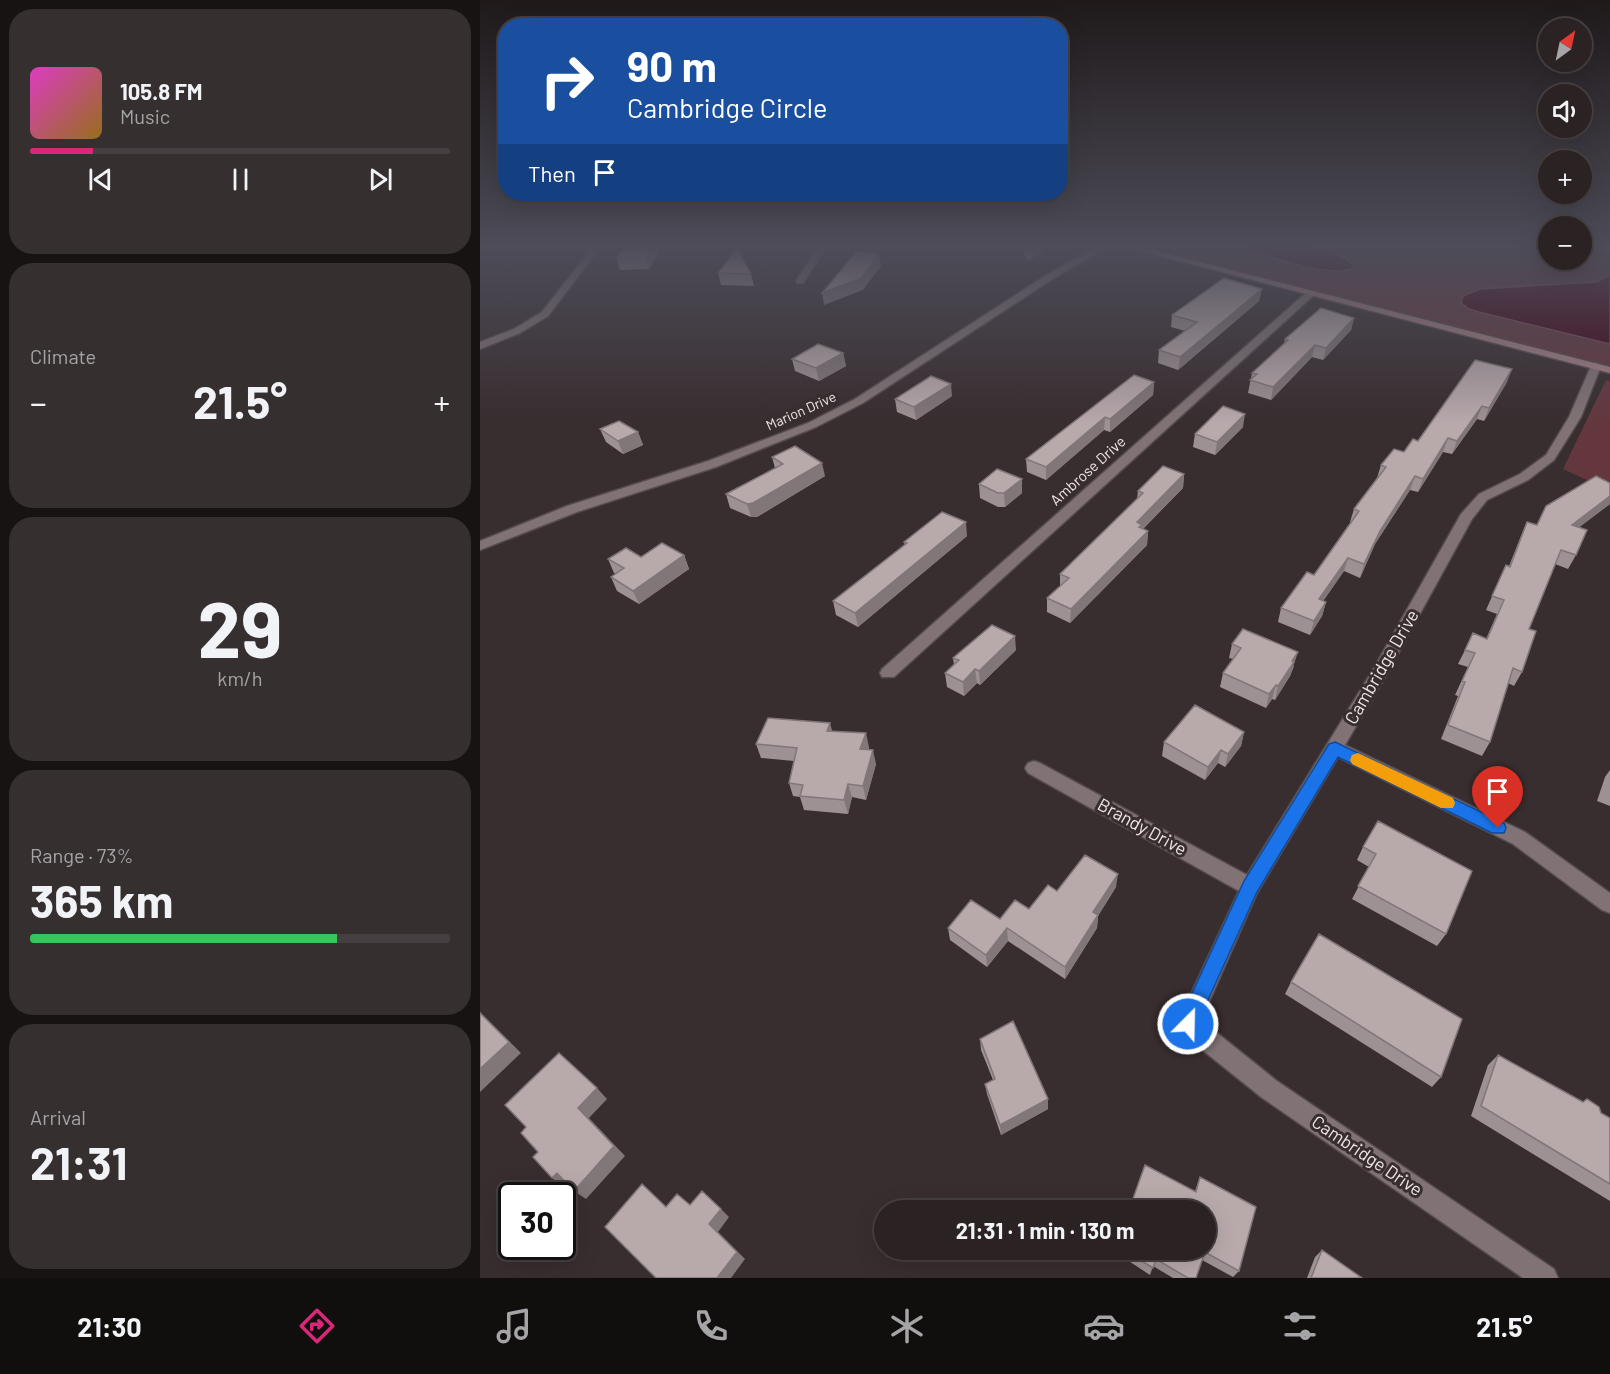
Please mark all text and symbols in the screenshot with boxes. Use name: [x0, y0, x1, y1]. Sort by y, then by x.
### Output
north arrow: [1538, 18, 1592, 72]
map controls: [1538, 18, 1592, 270]
text: 90 m: [627, 40, 717, 90]
icon: right: [528, 42, 606, 120]
text: 105.8 FM: [120, 78, 202, 104]
button: sound: [1538, 84, 1592, 138]
text: Cambridge Circle: [627, 91, 827, 123]
text: Music: [120, 104, 170, 128]
button: +: [1538, 150, 1592, 204]
icon: arrive: [588, 156, 621, 189]
text: Then: [528, 160, 576, 186]
icon: previous: [84, 163, 117, 196]
icon: pause: [224, 163, 257, 196]
icon: next: [364, 163, 397, 196]
button: −: [1538, 216, 1592, 270]
text: Climate: [30, 344, 96, 368]
text: 21.5°: [193, 374, 287, 428]
text: −: [30, 382, 47, 422]
text: +: [434, 382, 450, 422]
street label: Marion Drive: [763, 388, 839, 434]
street label: Ambrose Drive: [1046, 432, 1129, 509]
text: 29: [197, 580, 283, 674]
street label: Cambridge Drive: [1339, 605, 1423, 728]
text: km/h: [217, 666, 263, 690]
pin: [1472, 766, 1523, 828]
icon: arrive: [1481, 775, 1514, 808]
street label: Brandy Drive: [1094, 793, 1191, 860]
text: Range · 73%: [30, 843, 134, 867]
text: 365 km: [30, 873, 173, 927]
position arrow: [1156, 992, 1220, 1056]
text: Arrival: [30, 1105, 86, 1129]
street label: Cambridge Drive: [1308, 1110, 1427, 1200]
text: 21:31: [30, 1135, 127, 1189]
speed limit sign: 30: [498, 1182, 576, 1260]
text: 21:31 · 1 min · 130 m: [956, 1217, 1134, 1243]
icon: directions: [296, 1305, 338, 1347]
icon: music: [493, 1305, 535, 1347]
icon: phone: [690, 1305, 732, 1347]
icon: climate: [886, 1305, 928, 1347]
icon: car: [1083, 1305, 1125, 1347]
icon: filters: [1279, 1305, 1321, 1347]
text: 21:30: [77, 1310, 142, 1342]
text: 21.5°: [1476, 1310, 1533, 1342]

